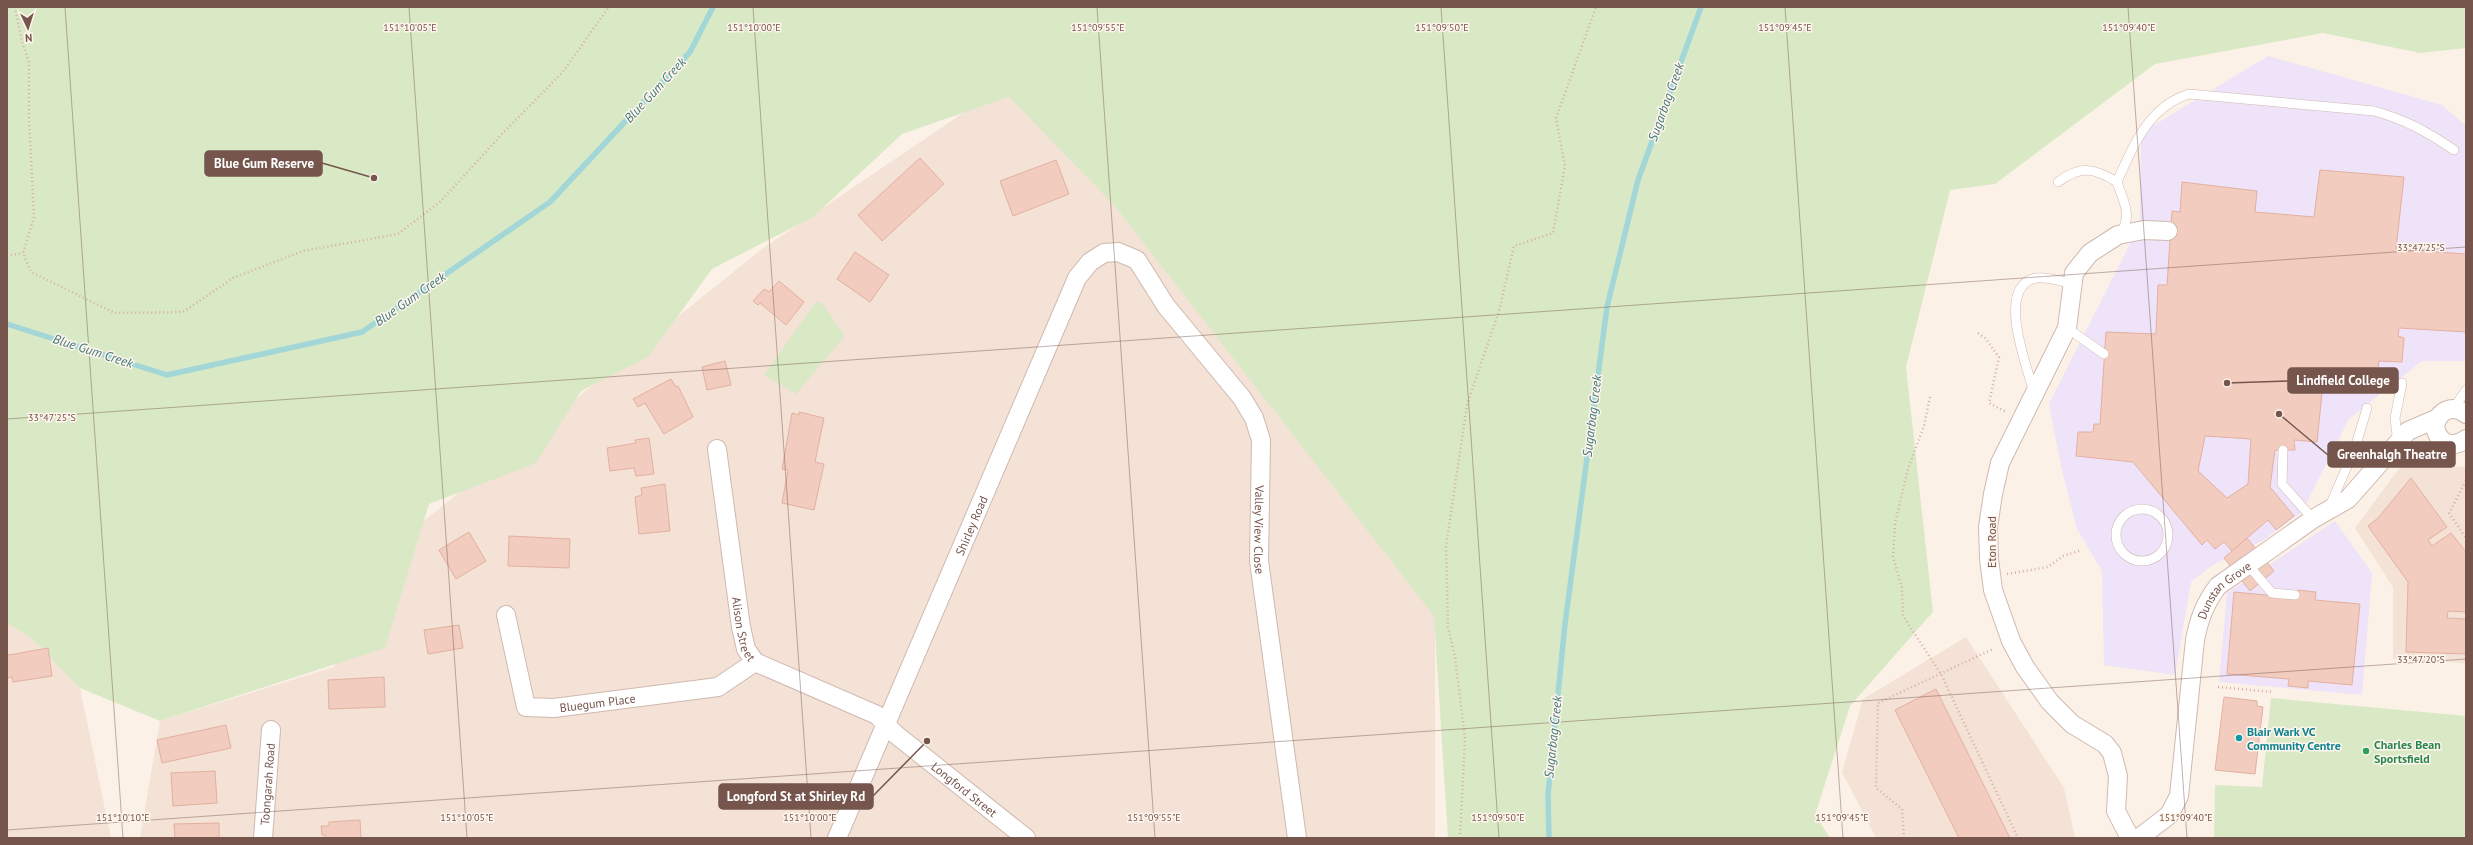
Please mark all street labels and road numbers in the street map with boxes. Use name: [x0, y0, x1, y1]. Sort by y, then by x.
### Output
street label: Valley View Close: [1251, 484, 1268, 575]
street label: Shirley Road: [952, 493, 990, 558]
street label: Eton Road: [1984, 516, 1999, 568]
street label: Dunstan Grove: [2193, 558, 2254, 621]
street label: Alison Street: [729, 596, 759, 664]
street label: Bluegum Place: [559, 690, 636, 715]
street label: Toongarah Road: [256, 743, 278, 826]
street label: Longford Street: [929, 759, 1000, 820]

